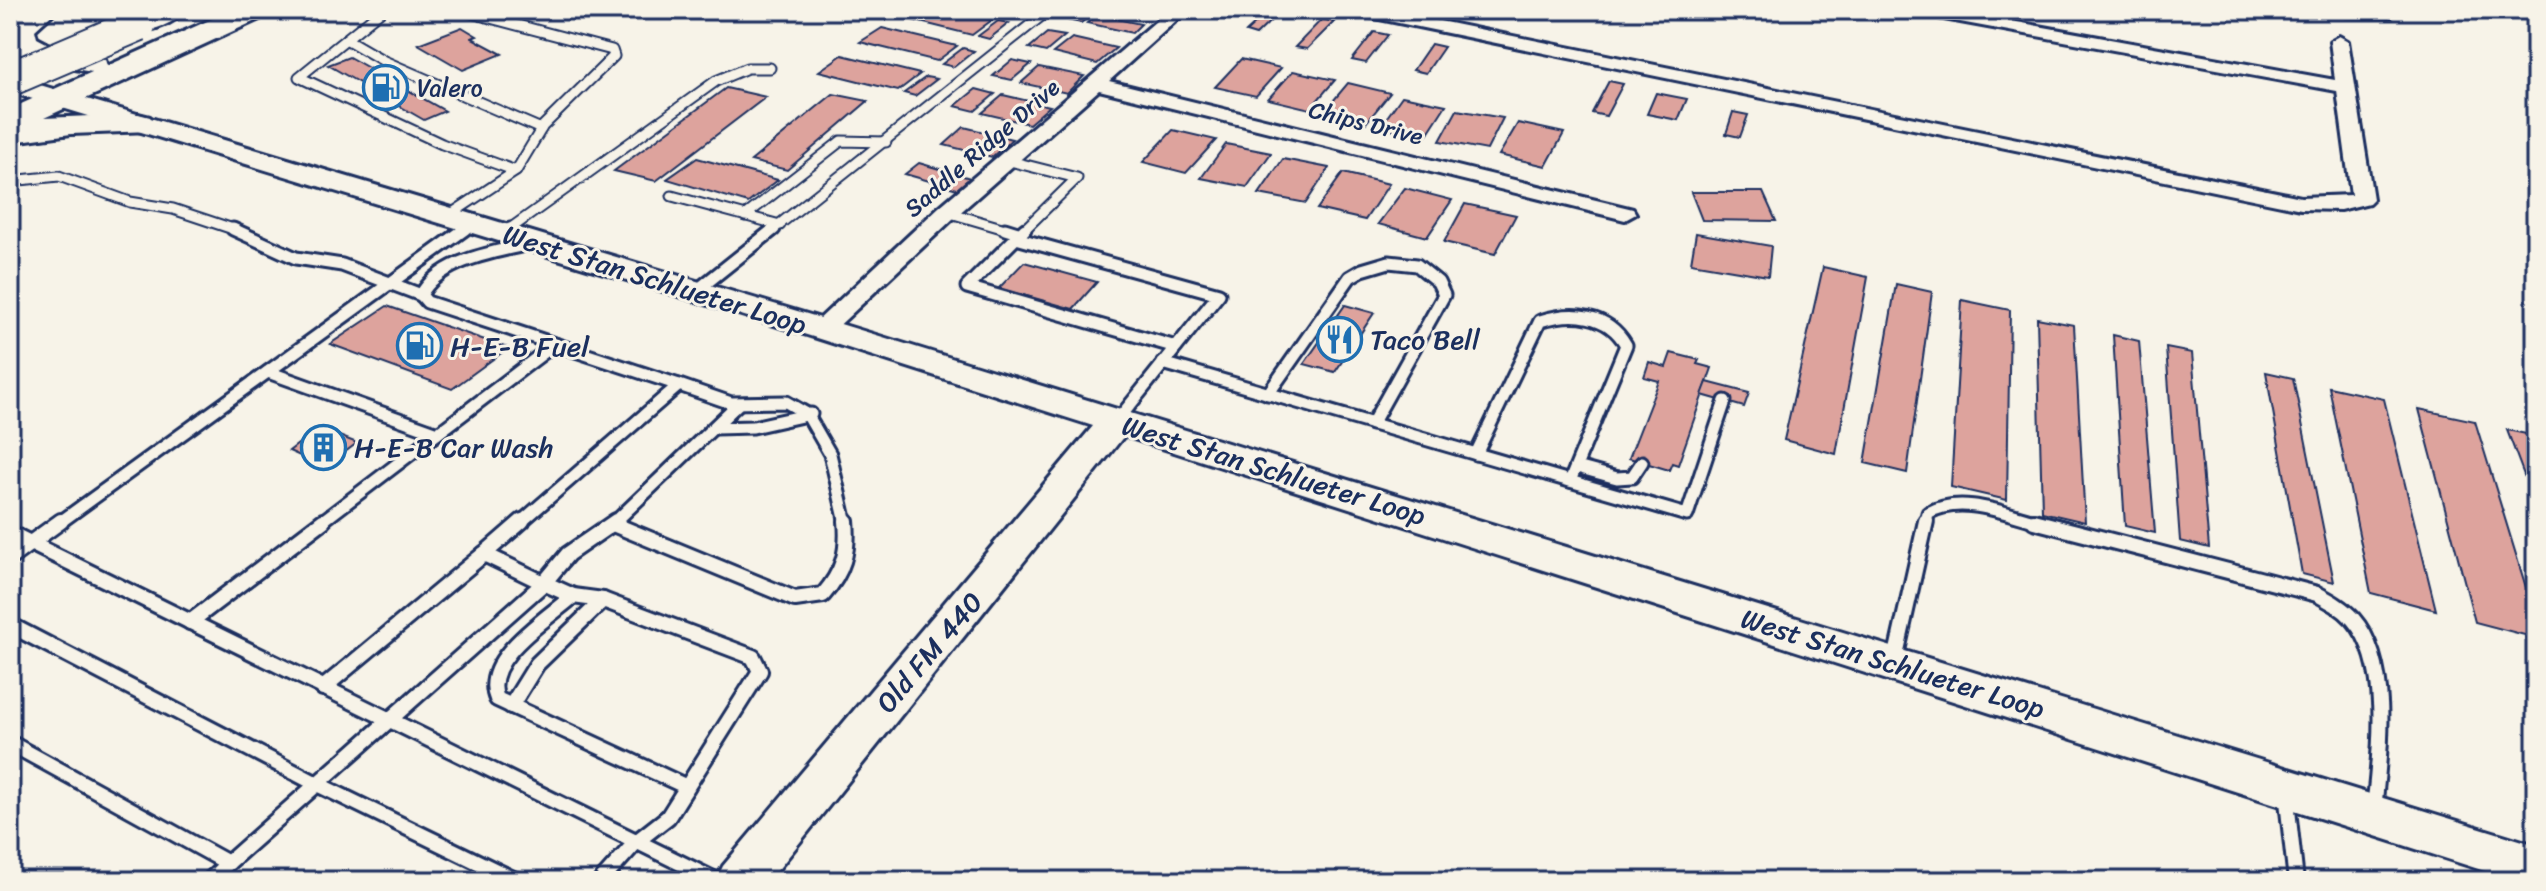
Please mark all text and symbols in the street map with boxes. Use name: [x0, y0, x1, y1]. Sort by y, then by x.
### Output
fuel station icon: Valero: [362, 64, 410, 112]
place label: Valero: [417, 67, 483, 109]
street label: Saddle Ridge Drive: [894, 68, 1070, 228]
street label: Chips Drive: [1304, 89, 1428, 158]
street label: West Stan Schlueter Loop: [497, 210, 813, 349]
restaurant icon: Taco Bell: [1315, 315, 1363, 363]
place label: Taco Bell: [1370, 315, 1481, 364]
fuel station icon: H-E-B Fuel: [395, 322, 443, 370]
place label: H-E-B Fuel: [450, 322, 590, 371]
street label: West Stan Schlueter Loop: [1116, 401, 1432, 540]
building icon: H-E-B Car Wash: [299, 423, 347, 471]
place label: H-E-B Car Wash: [354, 423, 553, 472]
street label: Old FM 440: [863, 580, 996, 725]
street label: West Stan Schlueter Loop: [1735, 594, 2051, 733]

